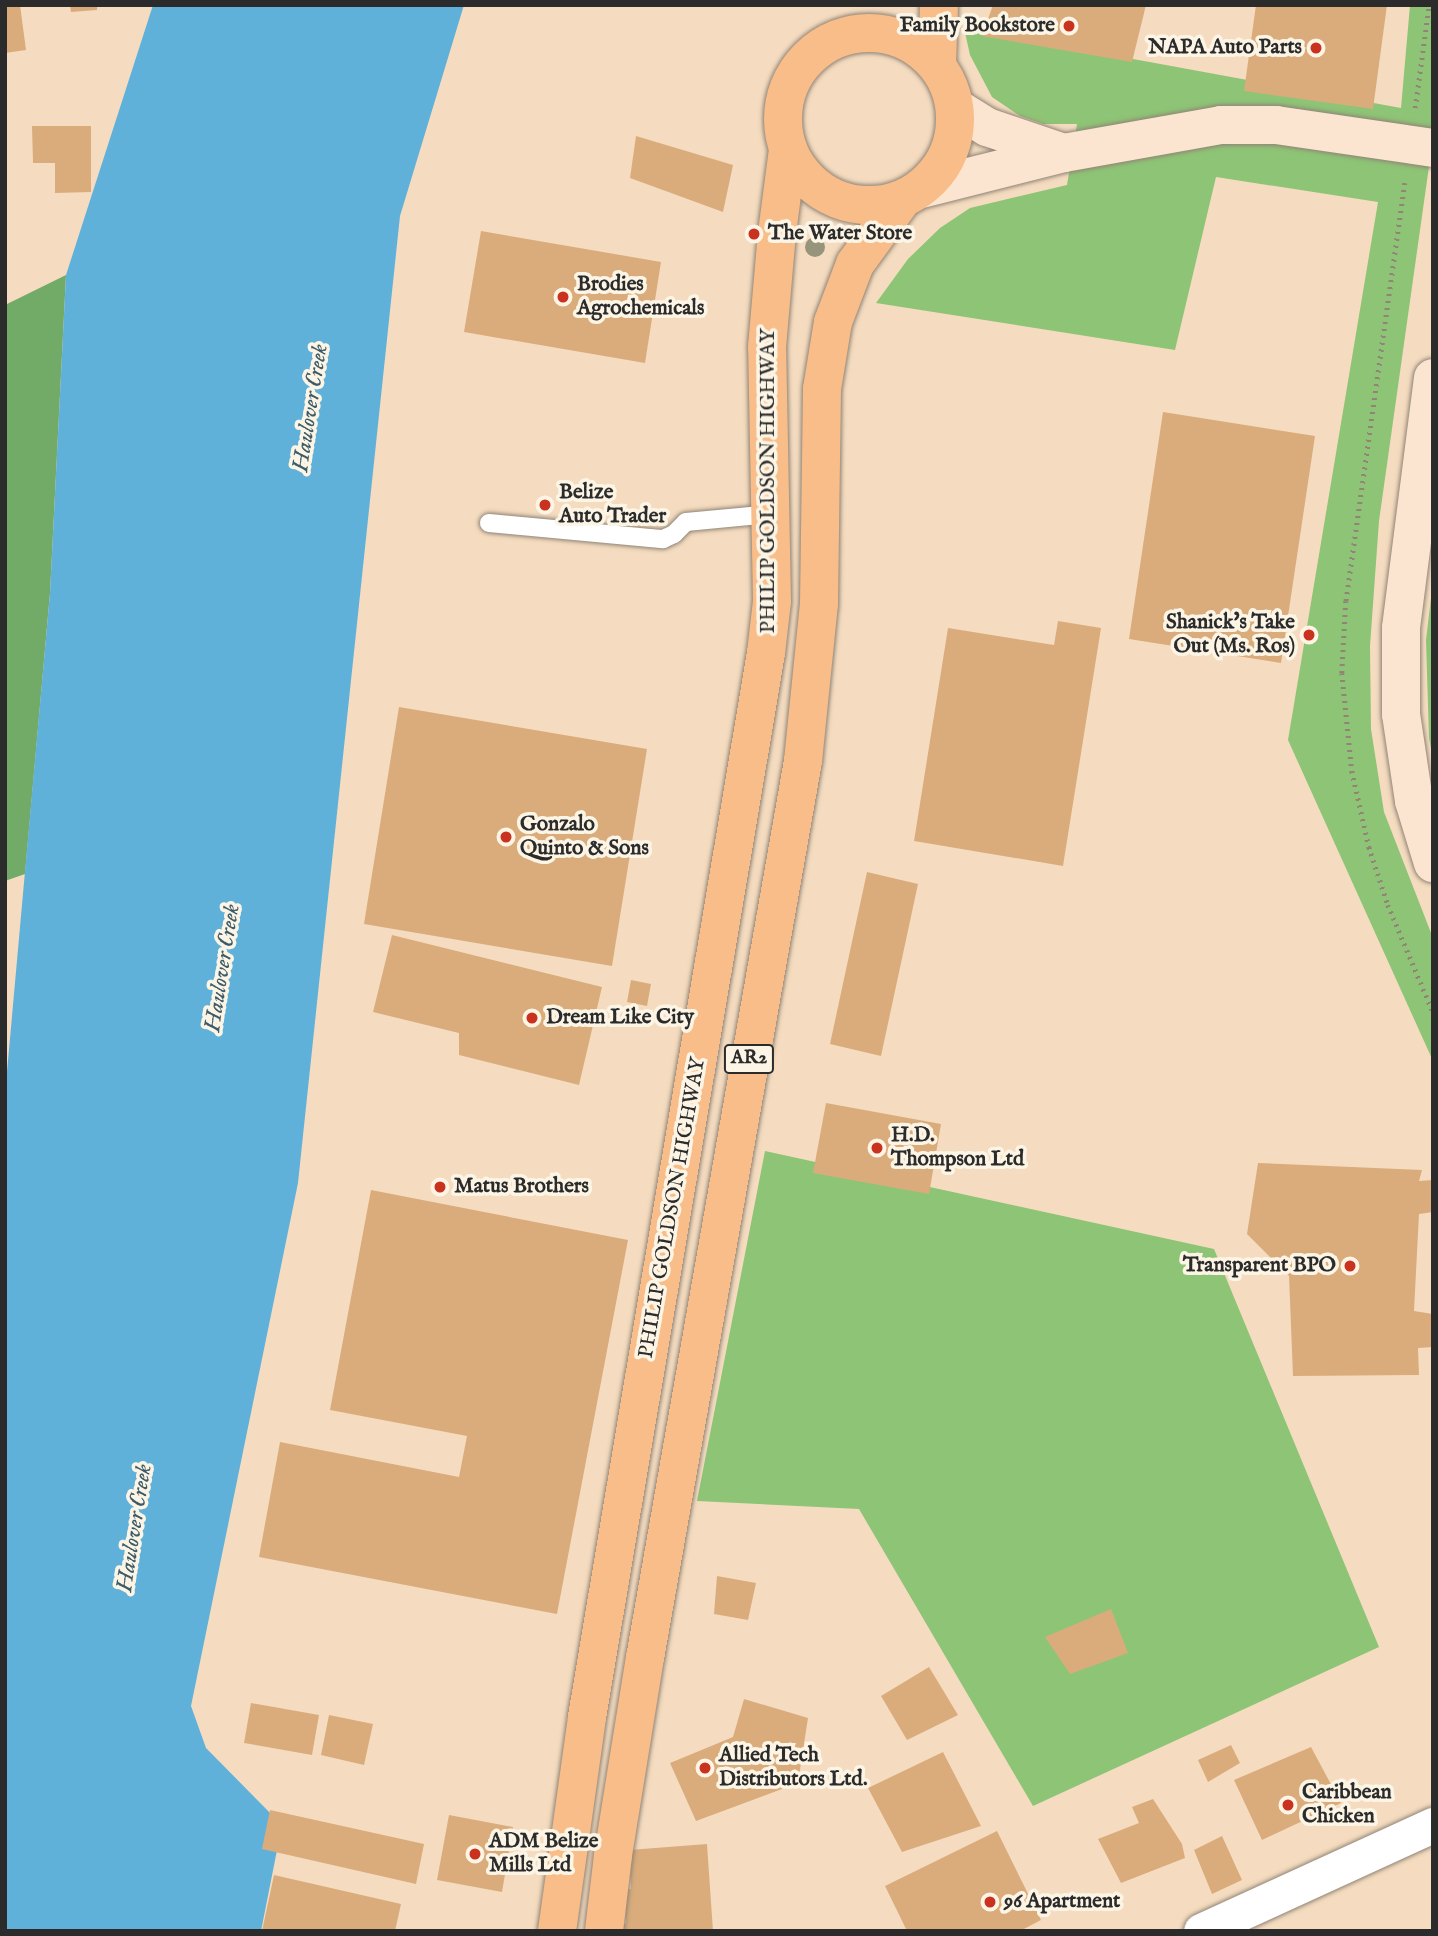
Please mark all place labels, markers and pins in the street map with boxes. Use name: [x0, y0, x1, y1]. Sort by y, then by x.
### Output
place label: Family Bookstore: [900, 13, 1055, 39]
marker: Family Bookstore: [1061, 18, 1077, 34]
place label: NAPA Auto Parts: [1148, 35, 1302, 61]
marker: NAPA Auto Parts: [1308, 40, 1324, 56]
place label: The Water Store: [768, 221, 912, 247]
marker: The Water Store: [746, 226, 762, 242]
place label: Brodies Agrochemicals: [577, 272, 704, 322]
marker: Brodies Agrochemicals: [555, 289, 571, 305]
place label: Belize Auto Trader: [559, 480, 666, 530]
marker: Belize Auto Trader: [537, 497, 553, 513]
place label: Shanick's Take Out (Ms. Ros): [1166, 610, 1295, 660]
marker: Shanick's Take Out (Ms. Ros): [1301, 627, 1317, 643]
place label: Gonzalo Quinto & Sons: [520, 812, 649, 862]
marker: Gonzalo Quinto & Sons: [498, 829, 514, 845]
place label: Dream Like City: [546, 1005, 694, 1031]
marker: Dream Like City: [524, 1010, 540, 1026]
place label: H.D. Thompson Ltd: [891, 1123, 1024, 1173]
marker: H.D. Thompson Ltd: [869, 1140, 885, 1156]
place label: Matus Brothers: [454, 1174, 589, 1200]
marker: Matus Brothers: [432, 1179, 448, 1195]
place label: Transparent BPO: [1183, 1253, 1336, 1279]
marker: Transparent BPO: [1342, 1258, 1358, 1274]
place label: Allied Tech Distributors Ltd.: [719, 1743, 867, 1793]
marker: Allied Tech Distributors Ltd.: [697, 1760, 713, 1776]
place label: Caribbean Chicken: [1302, 1780, 1392, 1830]
marker: Caribbean Chicken: [1280, 1797, 1296, 1813]
place label: ADM Belize Mills Ltd: [489, 1829, 598, 1879]
marker: ADM Belize Mills Ltd: [467, 1846, 483, 1862]
place label: 96 Apartment: [1004, 1889, 1120, 1915]
marker: 96 Apartment: [982, 1894, 998, 1910]

